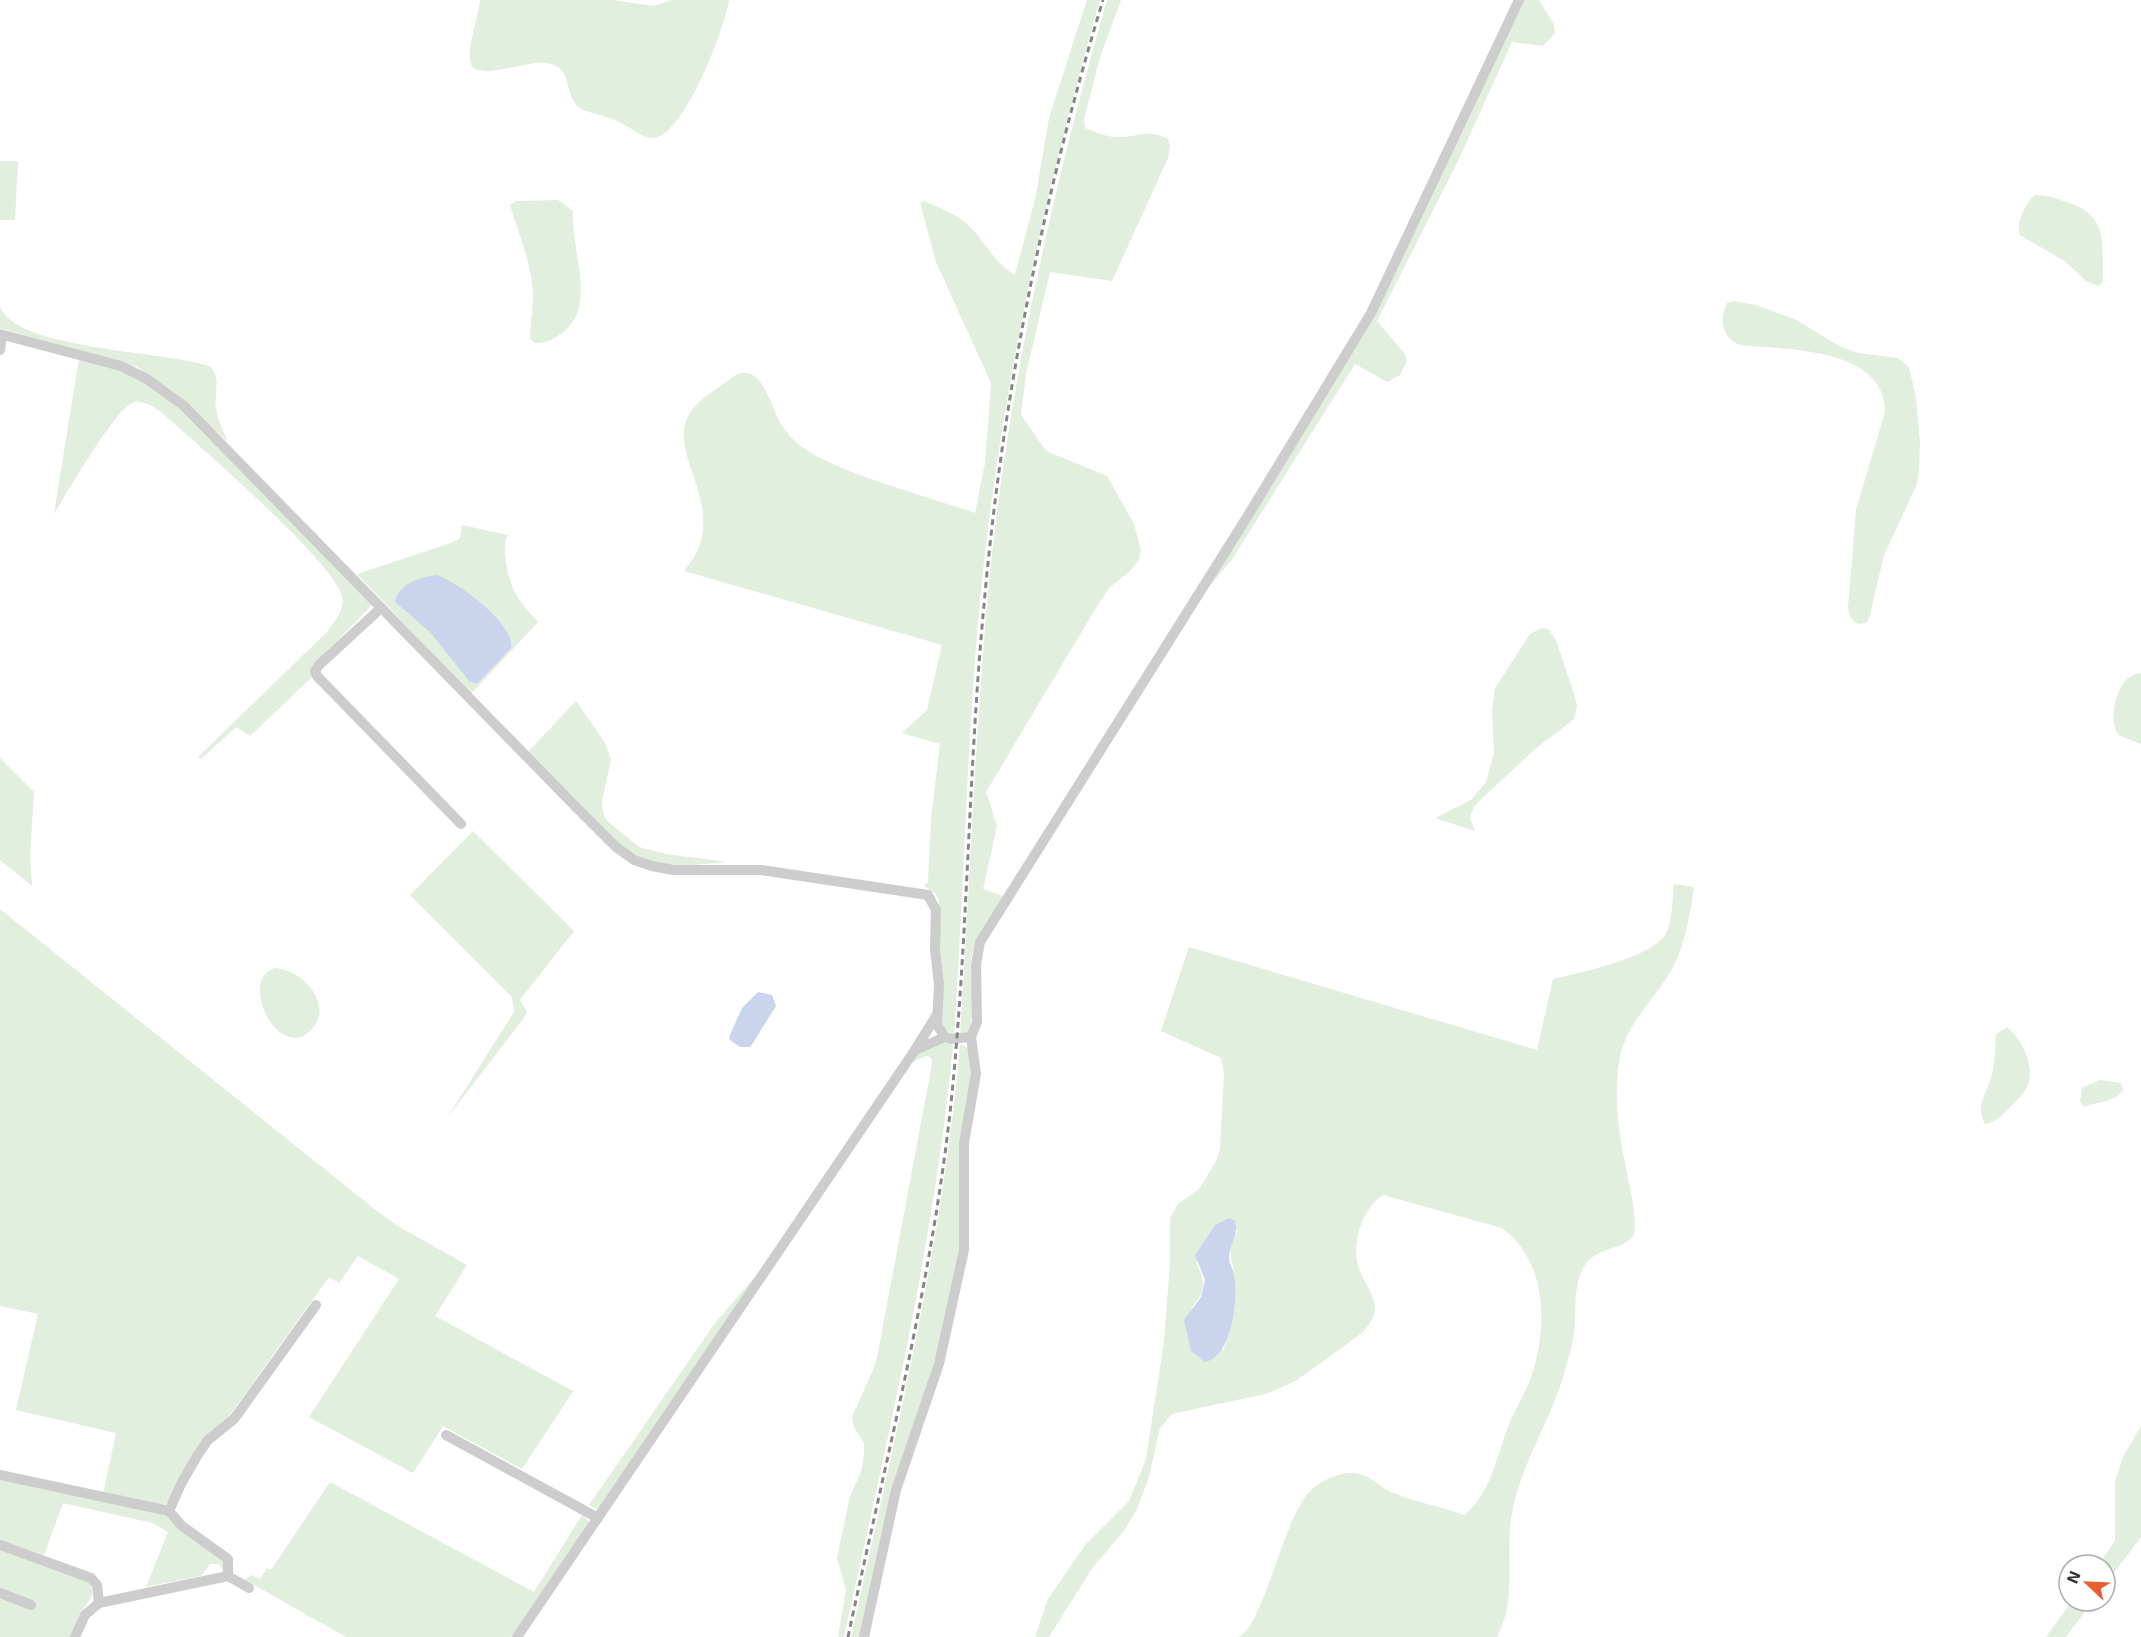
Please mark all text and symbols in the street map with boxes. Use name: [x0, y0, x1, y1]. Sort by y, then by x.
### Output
north arrow: [2057, 1553, 2117, 1613]
text: N: [2062, 1568, 2084, 1586]

